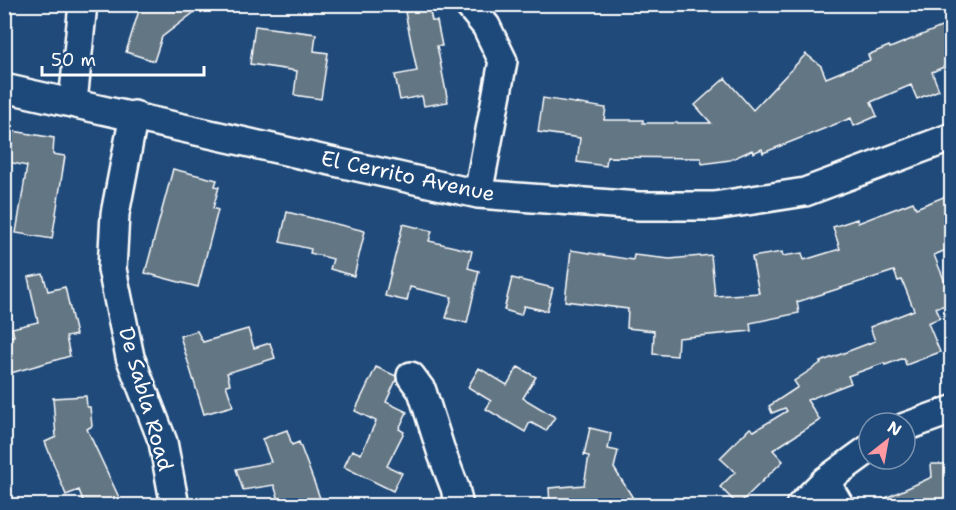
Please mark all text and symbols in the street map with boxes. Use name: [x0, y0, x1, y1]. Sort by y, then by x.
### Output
scale bar: [42, 39, 204, 77]
text: 50 m: [51, 48, 96, 72]
street label: El Cerrito Avenue: [319, 144, 497, 208]
street label: De Sabla Road: [112, 324, 180, 474]
north arrow: [857, 411, 917, 471]
text: N: [884, 416, 905, 441]

